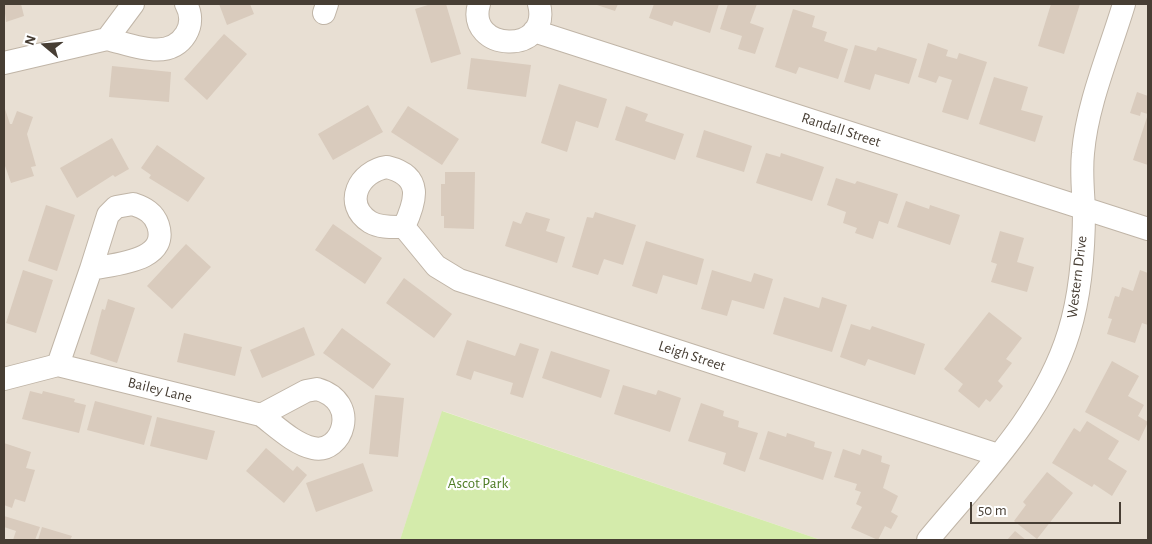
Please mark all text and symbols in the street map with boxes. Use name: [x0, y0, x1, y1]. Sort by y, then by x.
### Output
north arrow: [20, 20, 70, 70]
text: N: [23, 34, 39, 47]
street label: Randall Street: [799, 109, 883, 151]
street label: Western Drive: [1063, 235, 1091, 319]
street label: Leigh Street: [656, 337, 728, 375]
street label: Bailey Lane: [126, 373, 194, 407]
park label: Ascot Park: [448, 474, 508, 492]
scale bar: [972, 492, 1123, 524]
text: 50 m: [978, 503, 1007, 518]

